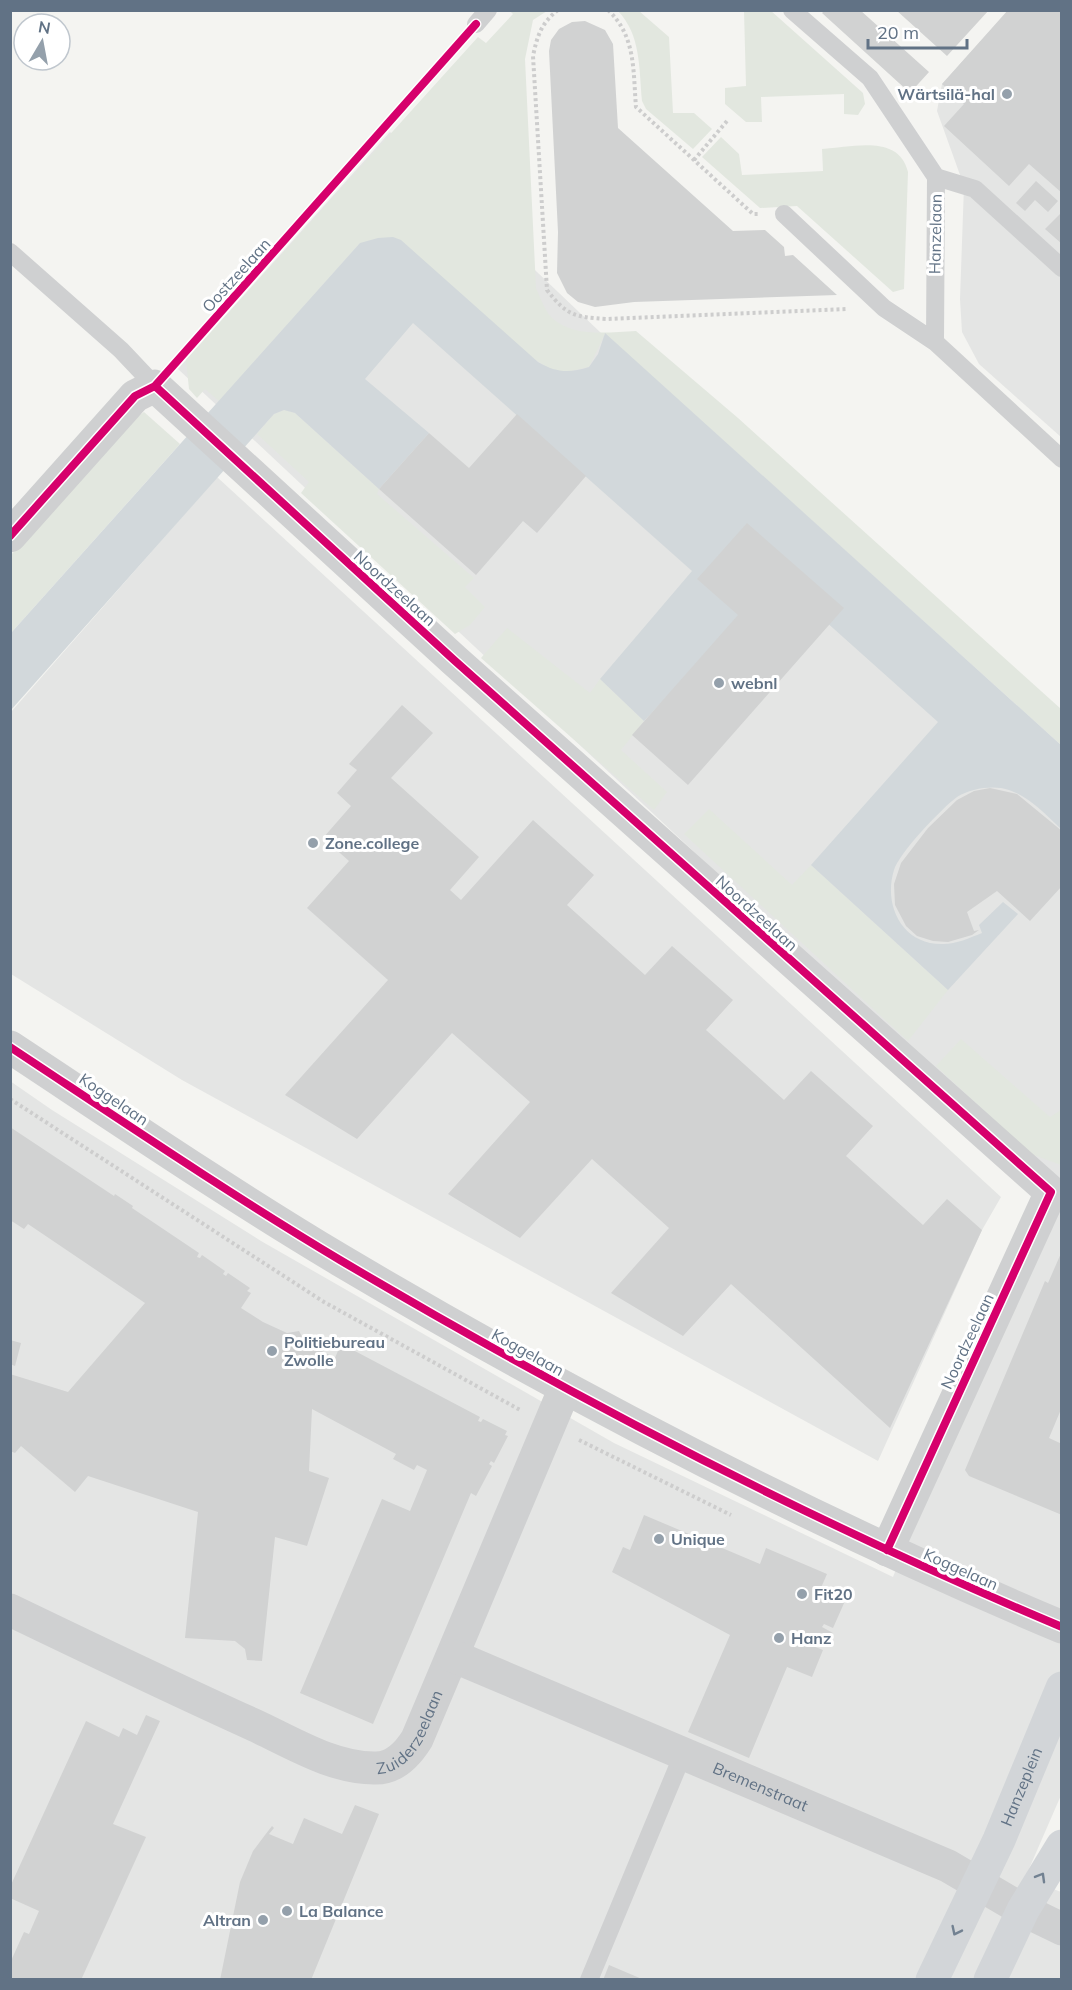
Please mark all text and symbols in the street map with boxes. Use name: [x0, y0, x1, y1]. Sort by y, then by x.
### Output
north arrow: [12, 12, 72, 72]
scale bar: [868, 12, 967, 50]
text: N: [37, 16, 52, 38]
text: 20 m: [877, 21, 919, 44]
place label: Wärtsilä-hal: [897, 84, 995, 104]
marker: Wärtsilä-hal: [1000, 87, 1014, 101]
street label: Hanzelaan: [924, 194, 946, 274]
street label: Oostzeelaan: [197, 234, 275, 316]
street label: Noordzeelaan: [350, 546, 440, 630]
place label: webnl: [731, 673, 777, 693]
marker: webnl: [712, 676, 726, 690]
place label: Zone.college: [325, 833, 420, 853]
marker: Zone.college: [306, 836, 320, 850]
street label: Noordzeelaan: [712, 871, 802, 955]
street label: Koggelaan: [75, 1068, 153, 1130]
street label: Noordzeelaan: [936, 1290, 998, 1392]
street label: Koggelaan: [488, 1324, 568, 1380]
place label: Politiebureau Zwolle: [284, 1332, 385, 1370]
marker: Politiebureau Zwolle: [265, 1344, 279, 1358]
place label: Unique: [671, 1529, 725, 1549]
marker: Unique: [652, 1532, 666, 1546]
street label: Koggelaan: [921, 1544, 1001, 1594]
place label: Fit20: [814, 1584, 853, 1604]
marker: Fit20: [795, 1587, 809, 1601]
place label: Hanz: [791, 1628, 831, 1648]
marker: Hanz: [772, 1631, 786, 1645]
street label: Zuiderzeelaan: [375, 1687, 447, 1778]
street label: Hanzeplein: [996, 1744, 1046, 1829]
street label: Bremenstraat: [710, 1757, 811, 1816]
one-way arrow: [1034, 1873, 1045, 1884]
place label: La Balance: [299, 1901, 384, 1921]
marker: La Balance: [280, 1904, 294, 1918]
place label: Altran: [203, 1910, 251, 1930]
marker: Altran: [256, 1913, 270, 1927]
one-way arrow: [952, 1925, 963, 1936]

